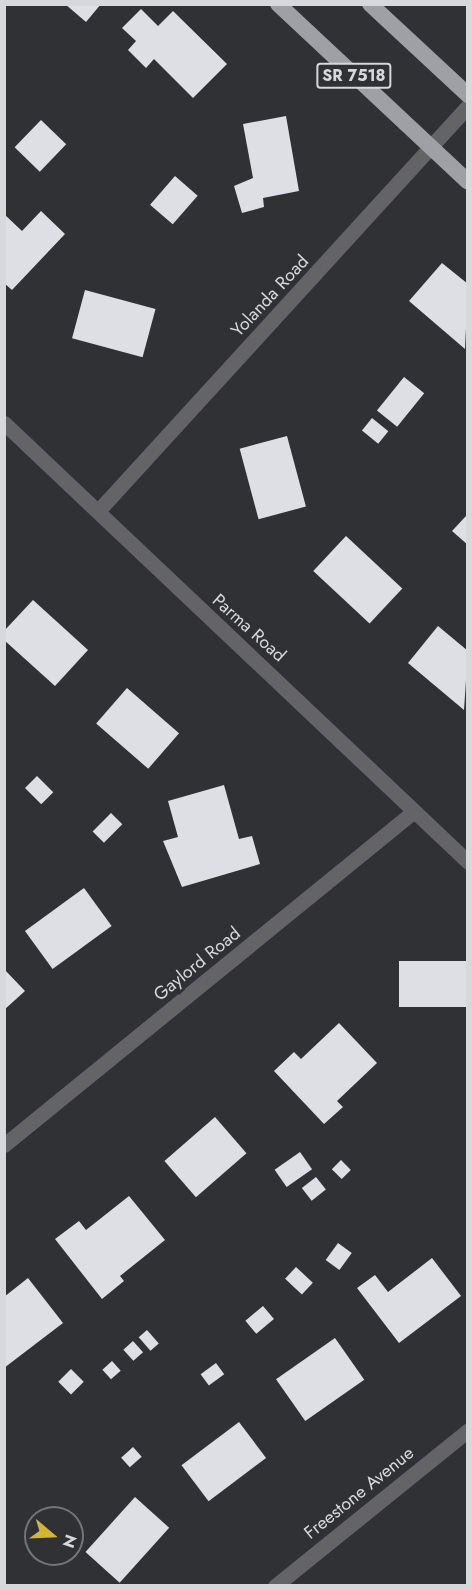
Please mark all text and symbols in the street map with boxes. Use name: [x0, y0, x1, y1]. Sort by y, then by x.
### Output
road number: SR 7518: [315, 63, 393, 89]
street label: Yolanda Road: [227, 251, 313, 341]
street label: Parma Road: [208, 590, 290, 666]
street label: Gaylord Road: [149, 923, 245, 1005]
street label: Freestone Avenue: [300, 1442, 418, 1544]
north arrow: [24, 1506, 84, 1566]
text: N: [57, 1532, 83, 1551]

